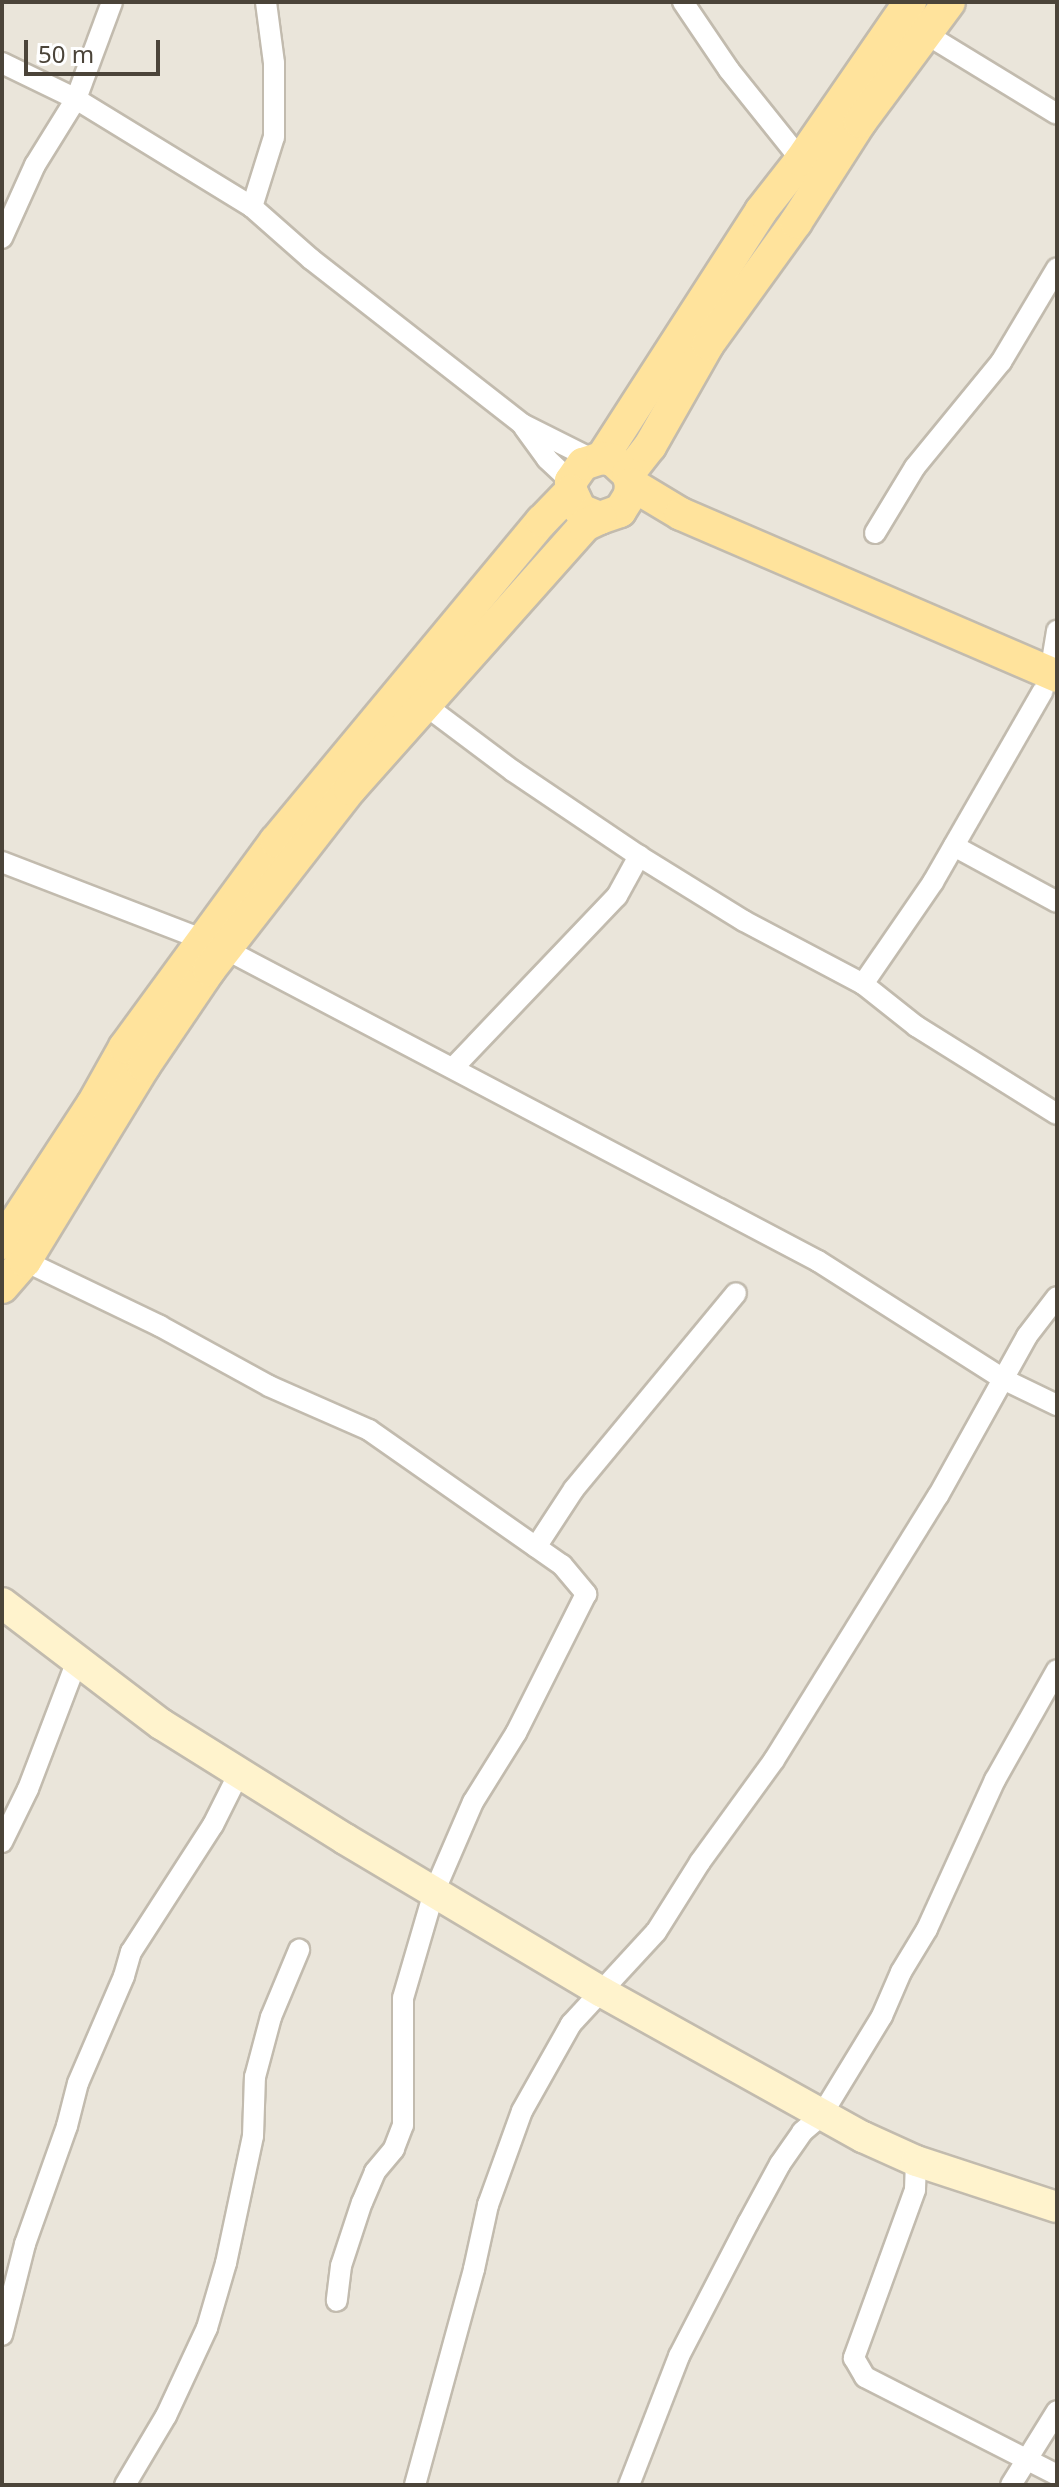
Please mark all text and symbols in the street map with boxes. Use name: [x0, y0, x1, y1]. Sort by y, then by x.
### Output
scale bar: [28, 24, 164, 74]
text: 50 m: [38, 37, 94, 70]

